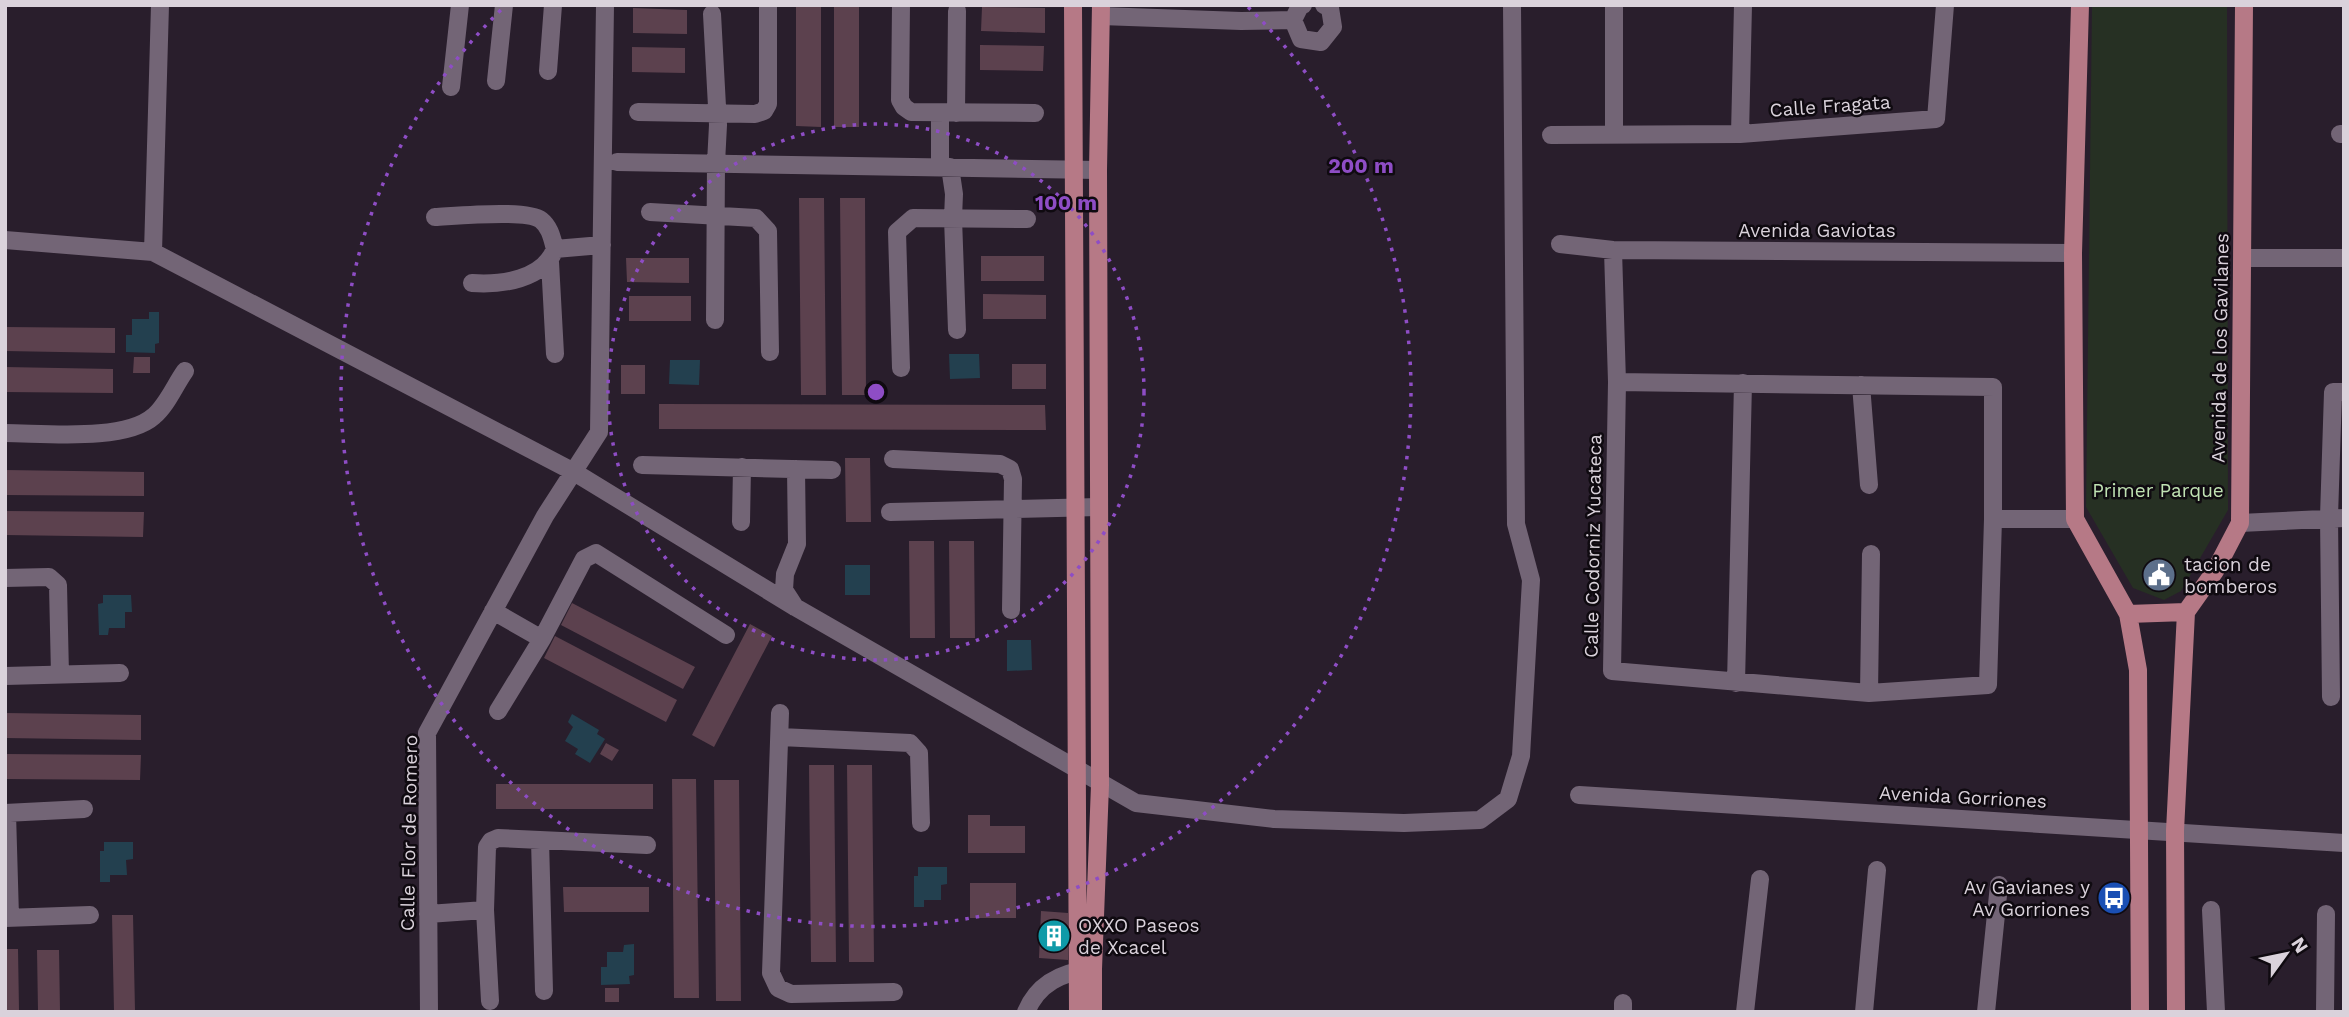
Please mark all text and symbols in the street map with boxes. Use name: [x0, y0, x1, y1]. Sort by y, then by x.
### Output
street label: Calle Fragata: [1769, 90, 1891, 122]
text: 200 m: [1328, 153, 1394, 178]
text: 100 m: [1035, 190, 1097, 215]
street label: Avenida Gaviotas: [1738, 219, 1896, 242]
street label: Avenida de los Gavilanes: [2206, 233, 2234, 463]
centre of rings: [864, 380, 888, 404]
street label: Calle Codorniz Yucateca: [1580, 434, 1606, 658]
park label: Primer Parque: [2092, 479, 2224, 502]
place label: tacion de bomberos: [2184, 553, 2277, 598]
public building icon: tacion de bomberos: [2140, 556, 2178, 594]
street label: Calle Flor de Romero: [396, 735, 422, 931]
street label: Avenida Gorriones: [1878, 781, 2048, 813]
place label: Av Gavianes y Av Gorriones: [1964, 876, 2090, 921]
bus stop icon: Av Gavianes y Av Gorriones: [2095, 879, 2133, 917]
place label: OXXO Paseos de Xcacel: [1078, 914, 1200, 959]
building icon: OXXO Paseos de Xcacel: [1035, 917, 1073, 955]
north arrow: [2251, 919, 2321, 989]
text: N: [2286, 933, 2313, 957]

